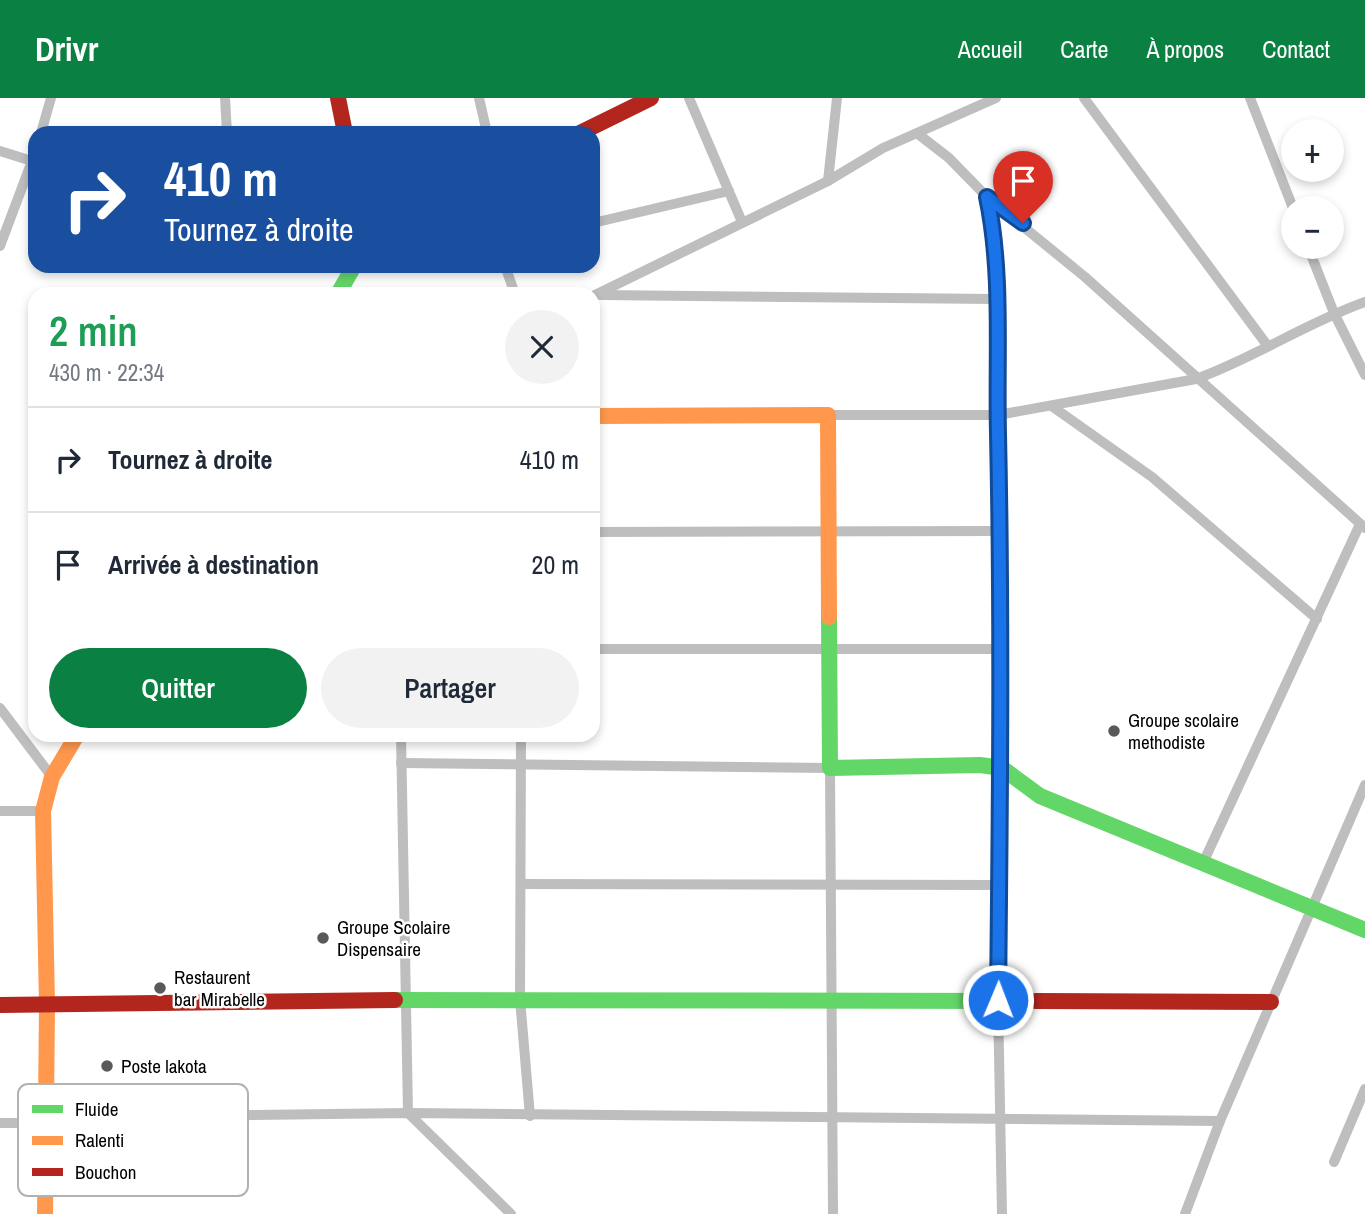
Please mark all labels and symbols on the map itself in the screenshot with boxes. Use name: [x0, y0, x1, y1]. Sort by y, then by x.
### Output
pin: [993, 151, 1053, 223]
place label: Groupe scolaire methodiste: [1128, 707, 1239, 755]
marker: Groupe scolaire methodiste: [1106, 723, 1122, 739]
place label: Groupe Scolaire Dispensaire: [337, 914, 450, 962]
marker: Groupe Scolaire Dispensaire: [315, 930, 331, 946]
position arrow: [961, 963, 1035, 1037]
place label: Restaurent bar Mirabelle: [174, 964, 265, 1012]
marker: Restaurent bar Mirabelle: [152, 980, 168, 996]
place label: Poste lakota: [121, 1053, 207, 1079]
marker: Poste lakota: [99, 1058, 115, 1074]
legend: [18, 1084, 248, 1196]
text: Fluide: [75, 1096, 118, 1122]
text: Ralenti: [75, 1127, 124, 1153]
text: Bouchon: [75, 1159, 137, 1185]

